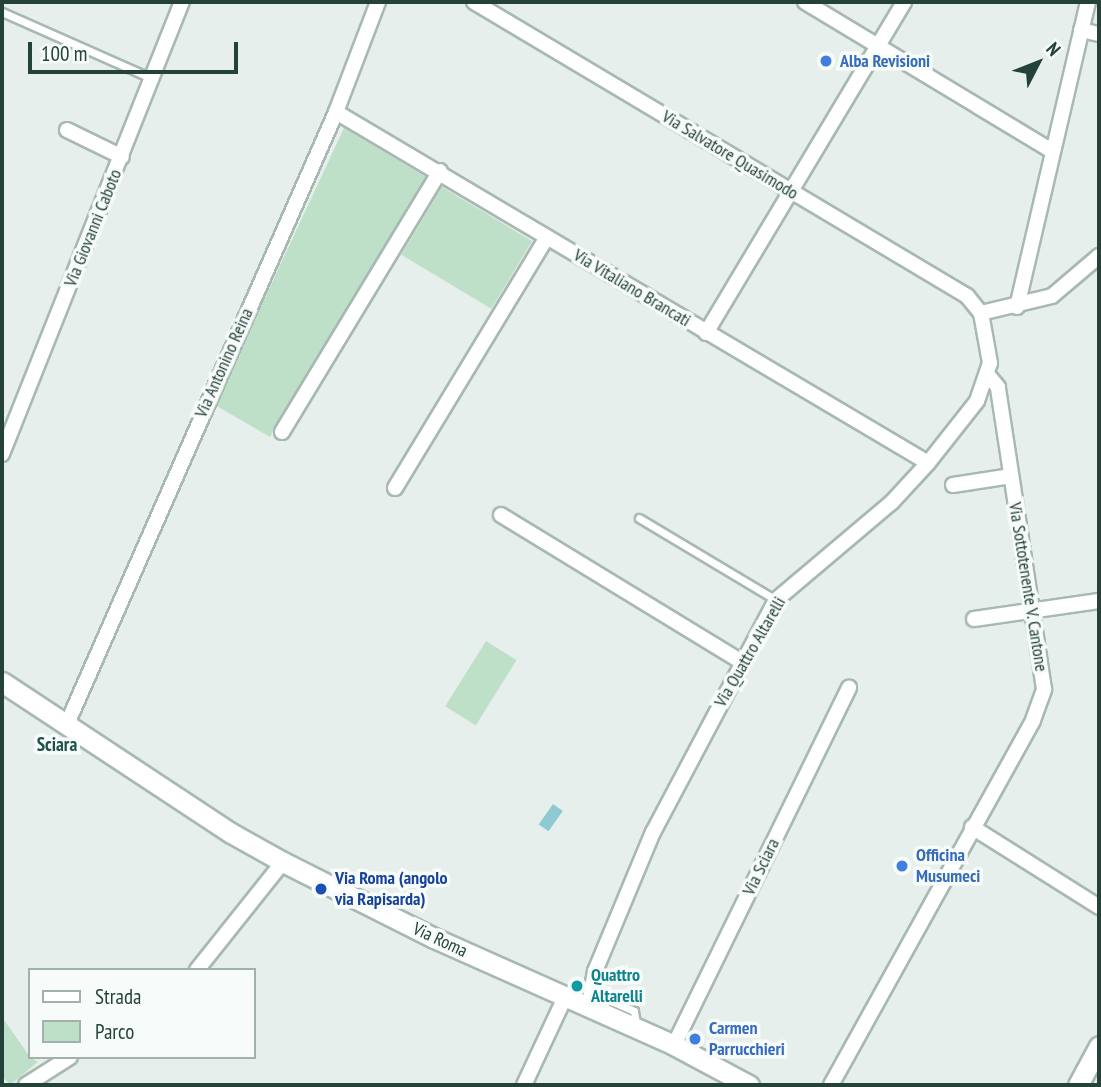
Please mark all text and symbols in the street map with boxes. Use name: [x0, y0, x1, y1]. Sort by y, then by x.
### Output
scale bar: [32, 28, 242, 72]
north arrow: [1003, 28, 1073, 98]
text: N: [1041, 37, 1066, 61]
text: 100 m: [41, 40, 87, 67]
place label: Alba Revisioni: [840, 50, 930, 72]
marker: Alba Revisioni: [818, 53, 834, 69]
street label: Via Salvatore Quasimodo: [658, 106, 802, 204]
street label: Via Giovanni Caboto: [60, 166, 126, 290]
street label: Via Vitaliano Brancati: [569, 244, 695, 332]
street label: Via Antonino Reina: [190, 305, 258, 421]
street label: Via Sottotenente V. Cantone: [1004, 500, 1052, 674]
street label: Via Quattro Altarelli: [710, 593, 790, 711]
district label: Sciara: [37, 734, 77, 756]
street label: Via Sciara: [738, 835, 784, 899]
place label: Officina Musumeci: [916, 845, 980, 888]
marker: Officina Musumeci: [894, 858, 910, 874]
place label: Via Roma (angolo via Rapisarda): [335, 868, 448, 910]
marker: Via Roma (angolo via Rapisarda): [313, 881, 329, 897]
street label: Via Roma: [409, 918, 471, 962]
place label: Quattro Altarelli: [591, 965, 643, 1007]
legend: [28, 968, 256, 1059]
marker: Quattro Altarelli: [569, 978, 585, 994]
text: Strada: [95, 983, 141, 1010]
text: Parco: [95, 1018, 134, 1045]
place label: Carmen Parrucchieri: [709, 1018, 785, 1060]
marker: Carmen Parrucchieri: [687, 1031, 703, 1047]

